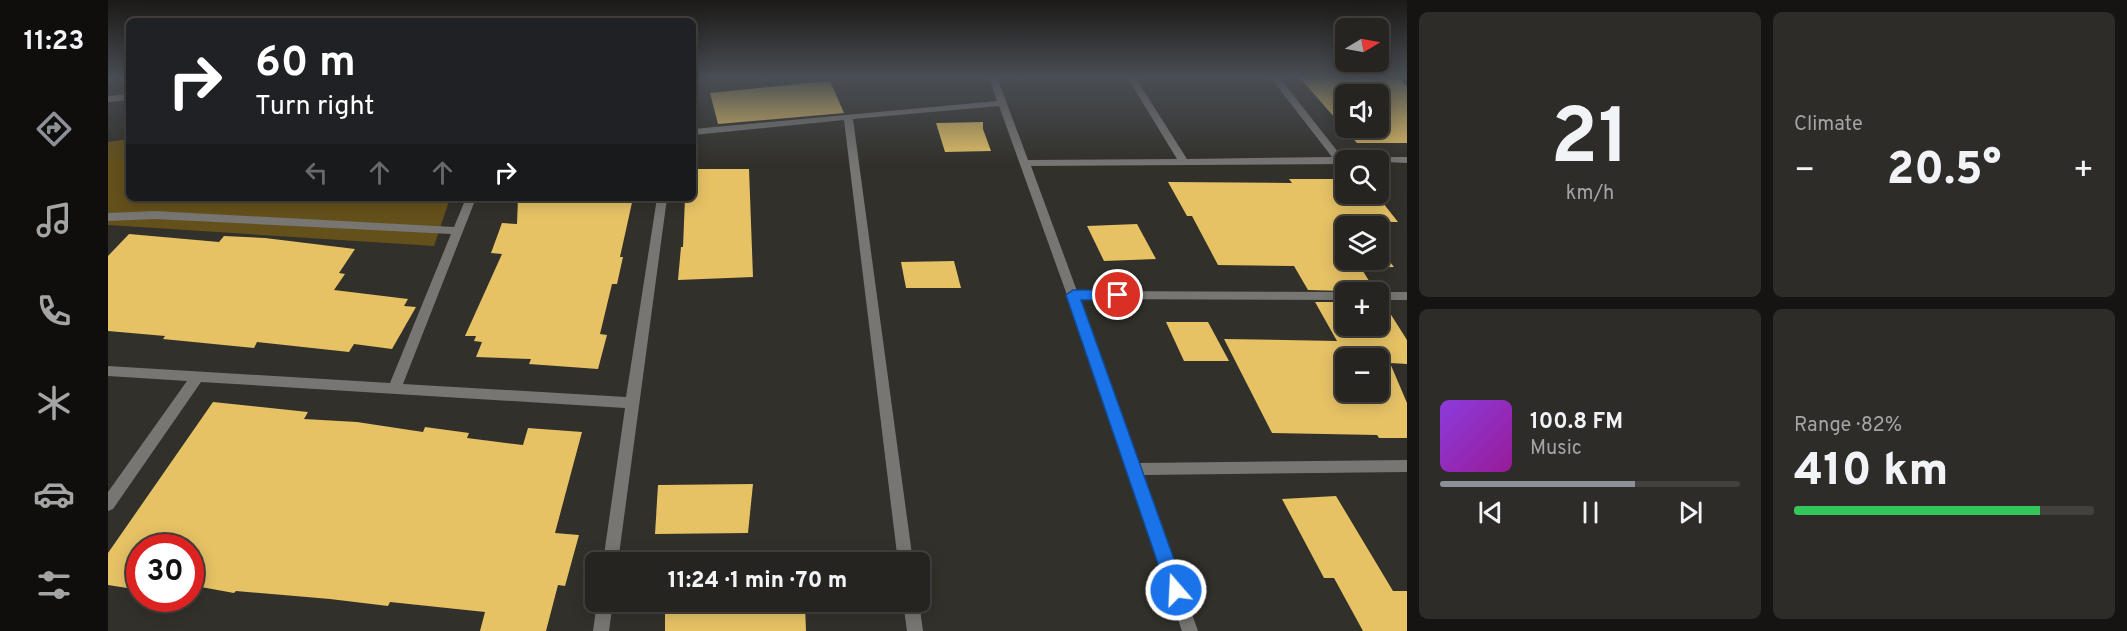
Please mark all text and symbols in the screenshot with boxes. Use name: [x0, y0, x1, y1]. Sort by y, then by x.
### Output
north arrow: [1335, 18, 1389, 72]
map controls: [1335, 18, 1389, 402]
text: 11:23: [24, 25, 84, 59]
text: 60 m: [255, 38, 356, 91]
icon: right: [156, 42, 234, 120]
button: sound: [1335, 84, 1389, 138]
text: Turn right: [255, 90, 374, 124]
text: 21: [1551, 92, 1629, 191]
icon: directions: [33, 108, 75, 150]
text: Climate: [1794, 112, 1863, 138]
text: 20.5°: [1887, 143, 2001, 200]
button: search: [1335, 150, 1389, 204]
text: −: [1794, 151, 1815, 193]
text: +: [2073, 151, 2094, 193]
icon: left: [300, 156, 333, 189]
icon: ahead: [363, 156, 396, 189]
icon: ahead: [426, 156, 459, 189]
icon: right: [489, 156, 522, 189]
text: km/h: [1566, 181, 1614, 207]
icon: music: [33, 199, 75, 241]
button: layers: [1335, 216, 1389, 270]
pin: [1092, 269, 1143, 320]
icon: arrive: [1101, 278, 1134, 311]
button: +: [1335, 282, 1389, 336]
icon: phone: [33, 290, 75, 332]
button: −: [1335, 348, 1389, 402]
icon: climate: [33, 382, 75, 424]
text: 100.8 FM: [1530, 409, 1623, 436]
text: Range · 82%: [1794, 413, 1902, 439]
text: Music: [1530, 436, 1582, 462]
text: 410 km: [1794, 444, 1948, 501]
icon: car: [33, 473, 75, 515]
icon: previous: [1474, 496, 1507, 529]
icon: pause: [1574, 496, 1607, 529]
icon: next: [1674, 496, 1707, 529]
speed limit sign: 30: [126, 534, 204, 612]
position arrow: [1144, 558, 1208, 622]
icon: filters: [33, 564, 75, 606]
text: 11:24 · 1 min · 70 m: [668, 568, 847, 595]

